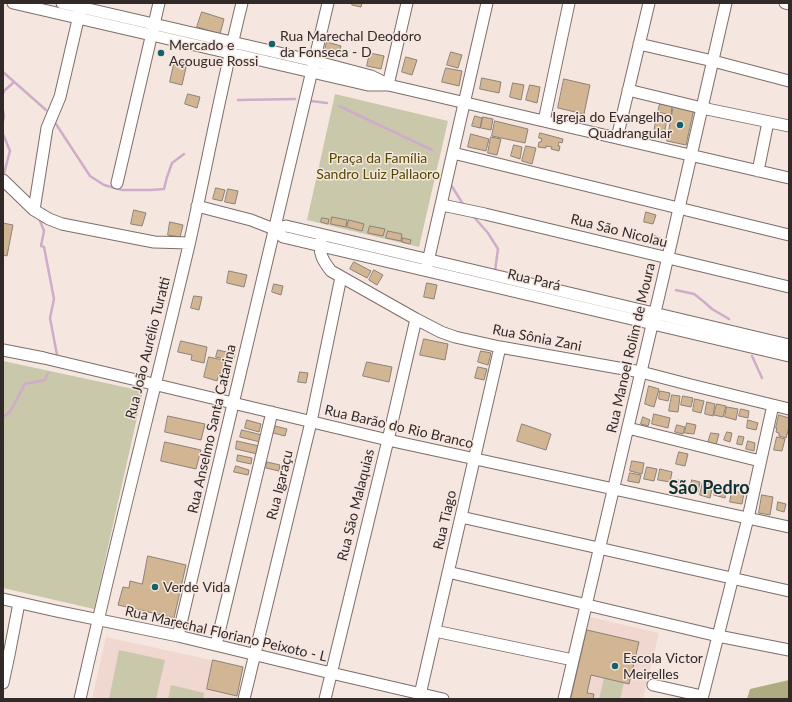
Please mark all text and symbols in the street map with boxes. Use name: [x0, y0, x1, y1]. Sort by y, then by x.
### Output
place label: Rua Marechal Deodoro da Fonseca - D: [280, 28, 422, 60]
place label: Mercado e Açougue Rossi: [169, 37, 258, 70]
marker: Rua Marechal Deodoro da Fonseca - D: [267, 39, 277, 49]
marker: Mercado e Açougue Rossi: [156, 48, 166, 58]
place label: Igreja do Evangelho Quadrangular: [552, 109, 672, 142]
marker: Igreja do Evangelho Quadrangular: [675, 120, 685, 130]
park label: Praça da Família Sandro Luiz Pallaoro: [316, 150, 440, 182]
street label: Rua São Nicolau: [569, 211, 669, 251]
street label: Rua Manoel Rolim de Moura: [603, 261, 659, 435]
street label: Rua Pará: [506, 266, 562, 294]
street label: Rua João Aurélio Turatti: [122, 275, 174, 421]
street label: Rua Sônia Zani: [491, 321, 583, 355]
street label: Rua Anselmo Santa Catarina: [184, 343, 240, 515]
street label: Rua Barão do Rio Branco: [323, 402, 475, 452]
street label: Rua São Malaquias: [334, 447, 378, 563]
street label: Rua Igaraçu: [263, 448, 297, 522]
district label: São Pedro: [669, 477, 749, 499]
street label: Rua Tiago: [430, 489, 460, 551]
place label: Verde Vida: [163, 579, 230, 595]
marker: Verde Vida: [150, 582, 160, 592]
street label: Rua Marechal Floriano Peixoto - L: [123, 603, 329, 665]
place label: Escola Victor Meirelles: [623, 650, 703, 682]
marker: Escola Victor Meirelles: [610, 661, 620, 671]

